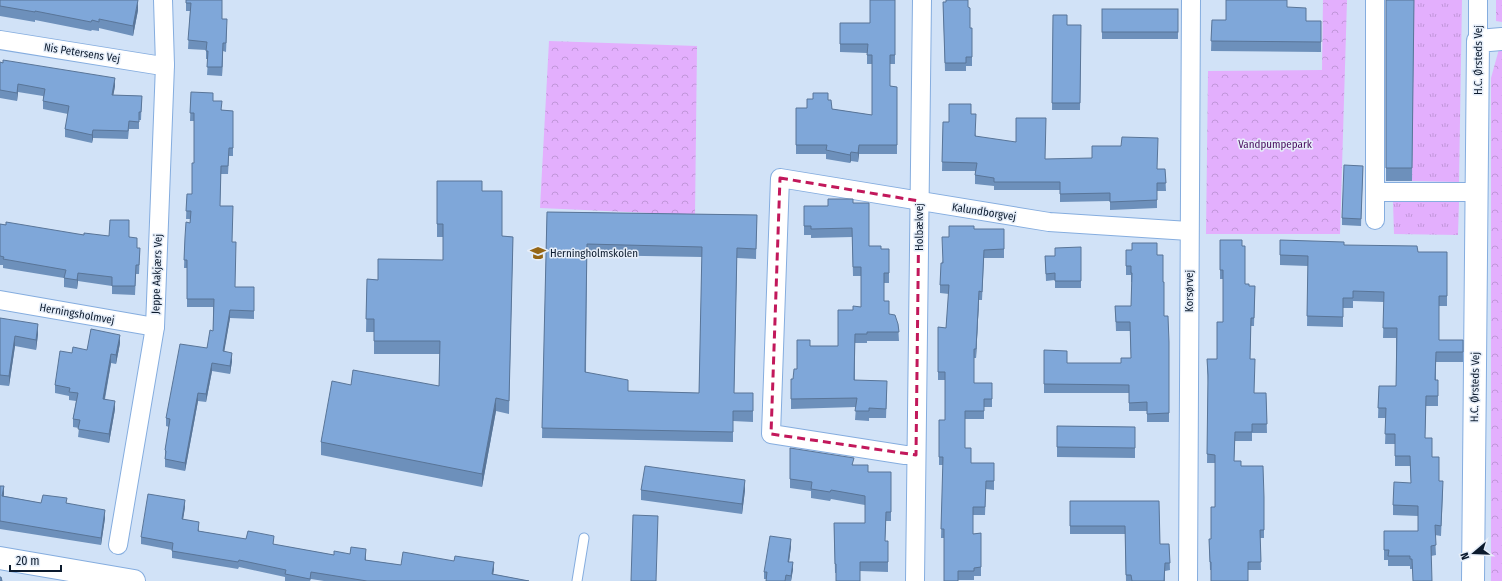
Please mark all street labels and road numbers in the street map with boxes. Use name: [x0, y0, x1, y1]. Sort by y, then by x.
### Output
street label: H.C. Ørsteds Vej: [1472, 25, 1485, 95]
street label: Nis Petersens Vej: [43, 41, 121, 65]
street label: Kalundborgvej: [951, 201, 1017, 224]
street label: Holbækvej: [913, 203, 926, 251]
street label: Jeppe Aakjærs Vej: [149, 233, 165, 314]
street label: Korsørvej: [1183, 270, 1196, 312]
street label: Herningsholmvej: [38, 301, 116, 327]
street label: H.C. Ørsteds Vej: [1468, 352, 1482, 422]

